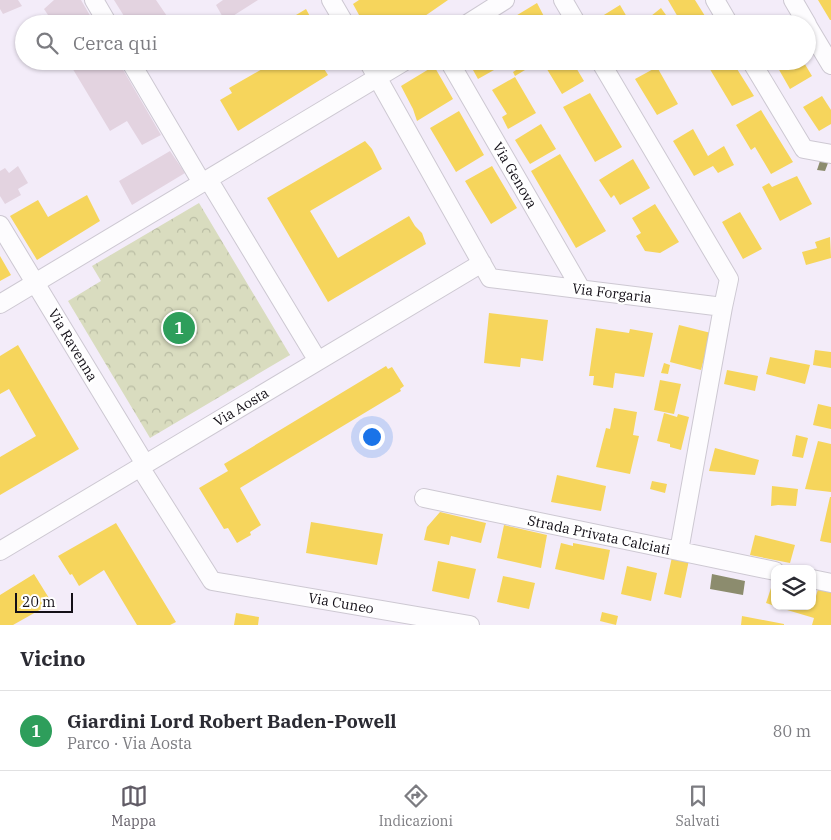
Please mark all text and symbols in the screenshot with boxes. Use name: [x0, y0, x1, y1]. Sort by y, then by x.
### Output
search box: [15, 15, 816, 70]
icon: search: [33, 29, 61, 57]
text: Cerca qui: [73, 31, 157, 55]
street label: Via Genova: [489, 139, 541, 212]
street label: Via Forgaria: [571, 279, 653, 307]
street label: Via Ravenna: [44, 305, 102, 385]
pin: 1: [163, 309, 195, 347]
street label: Via Aosta: [210, 383, 272, 430]
your location: [359, 424, 385, 450]
street label: Strada Privata Calciati: [526, 511, 672, 559]
map controls: [771, 565, 816, 610]
button: layers: [771, 565, 816, 610]
street label: Via Cuneo: [307, 588, 375, 618]
scale bar: [15, 590, 72, 613]
text: 20 m: [22, 593, 55, 611]
text: Vicino: [20, 644, 86, 672]
text: Giardini Lord Robert Baden-Powell: [67, 709, 397, 733]
text: 1: [31, 721, 41, 741]
text: 80 m: [773, 721, 811, 741]
text: Parco · Via Aosta: [67, 733, 192, 753]
tab: Mappa: [111, 782, 156, 830]
tab: Indicazioni: [379, 782, 453, 830]
tab: Salvati: [675, 782, 720, 830]

